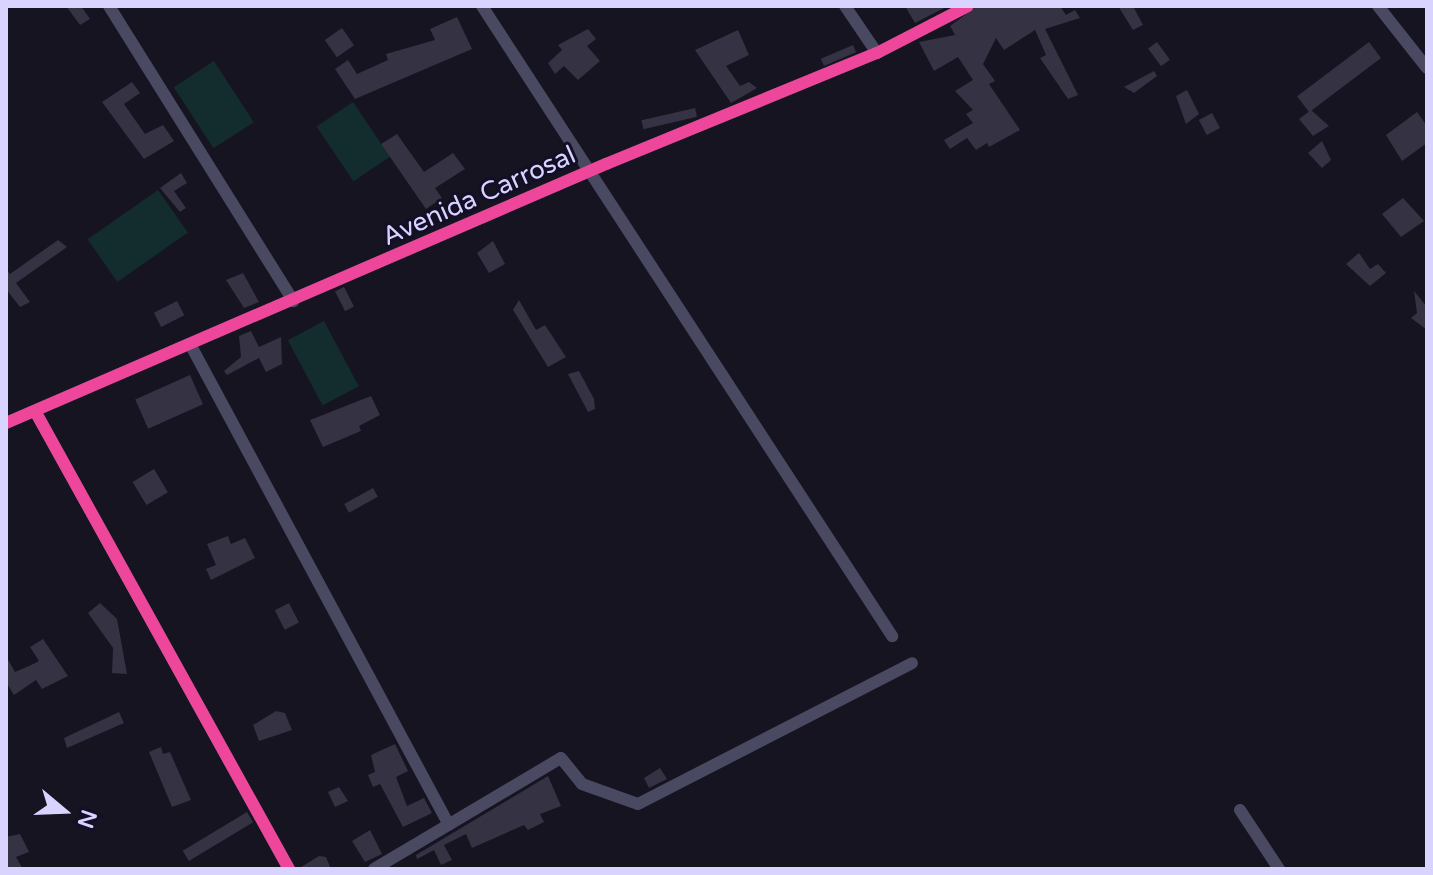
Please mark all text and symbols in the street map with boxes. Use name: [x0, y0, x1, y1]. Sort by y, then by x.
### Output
street label: Avenida Carrosal: [377, 139, 581, 253]
north arrow: [24, 771, 104, 851]
text: N: [72, 806, 102, 831]

